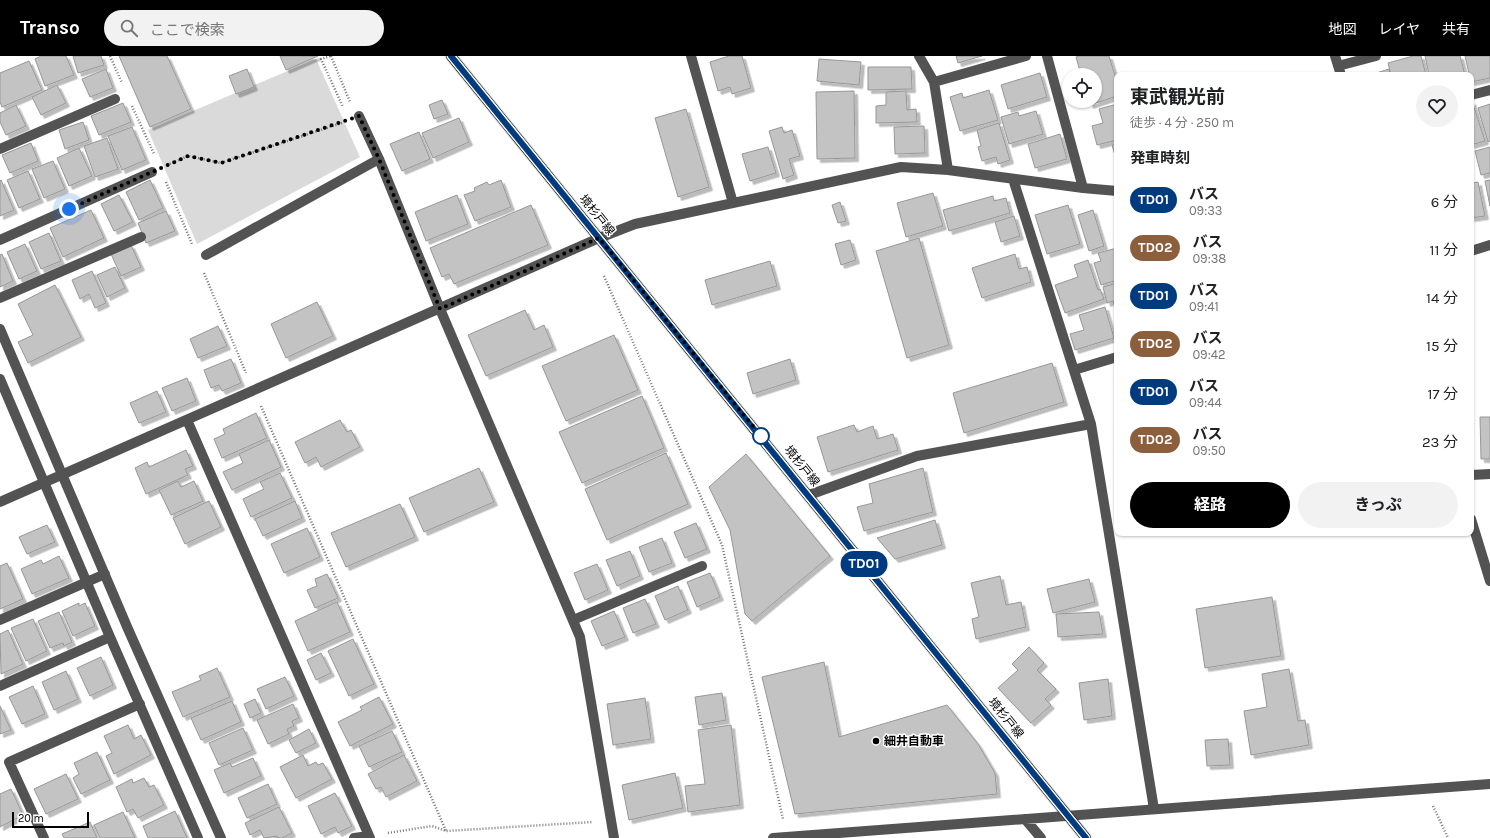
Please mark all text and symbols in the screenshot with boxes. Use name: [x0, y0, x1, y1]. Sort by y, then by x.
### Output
search box: [104, 10, 384, 46]
text: Transo: [20, 17, 80, 39]
icon: search: [118, 17, 140, 39]
text: ここで検索: [150, 21, 225, 39]
text: 地図: [1328, 21, 1356, 38]
text: レイヤ: [1378, 21, 1420, 38]
text: 共有: [1442, 21, 1470, 38]
map controls: [1062, 68, 1102, 108]
button: locate: [1062, 68, 1102, 108]
button: heart: [1416, 85, 1458, 127]
text: 東武観光前: [1130, 86, 1225, 108]
text: 徒歩 · 4 分 · 250 m: [1130, 115, 1234, 130]
text: 発車時刻: [1130, 149, 1190, 167]
text: バス: [1189, 185, 1219, 203]
text: TD01: [1138, 191, 1169, 208]
street label: 境杉戸線: [576, 192, 618, 238]
text: 6 分: [1431, 193, 1458, 211]
your location: [59, 199, 79, 219]
text: 09:33: [1189, 203, 1223, 218]
text: バス: [1192, 233, 1222, 251]
text: TD02: [1138, 239, 1172, 256]
text: 11 分: [1430, 241, 1458, 259]
text: 09:38: [1192, 251, 1226, 266]
text: バス: [1189, 281, 1219, 299]
text: TD01: [1138, 287, 1169, 304]
text: 14 分: [1426, 289, 1458, 307]
text: 09:41: [1189, 299, 1219, 314]
text: バス: [1192, 329, 1222, 347]
text: TD02: [1138, 335, 1172, 352]
text: 15 分: [1426, 337, 1458, 355]
text: 09:42: [1192, 347, 1225, 362]
text: バス: [1189, 377, 1219, 395]
text: TD01: [1138, 383, 1169, 400]
text: 17 分: [1427, 385, 1458, 403]
text: 09:44: [1189, 395, 1222, 410]
text: バス: [1192, 425, 1222, 443]
unlabelled marker: [752, 427, 770, 445]
text: TD02: [1138, 431, 1172, 448]
text: 23 分: [1422, 433, 1458, 451]
street label: 境杉戸線: [781, 443, 823, 489]
text: 09:50: [1192, 443, 1226, 458]
button: 経路: [1130, 482, 1290, 528]
button: きっぷ: [1298, 482, 1458, 528]
line badge: TD01: [836, 551, 892, 577]
text: TD01: [849, 555, 879, 572]
street label: 境杉戸線: [985, 695, 1027, 741]
place label: 細井自動車: [884, 734, 944, 748]
marker: 細井自動車: [871, 736, 881, 746]
scale bar: [12, 810, 89, 829]
text: 20 m: [18, 812, 44, 825]

